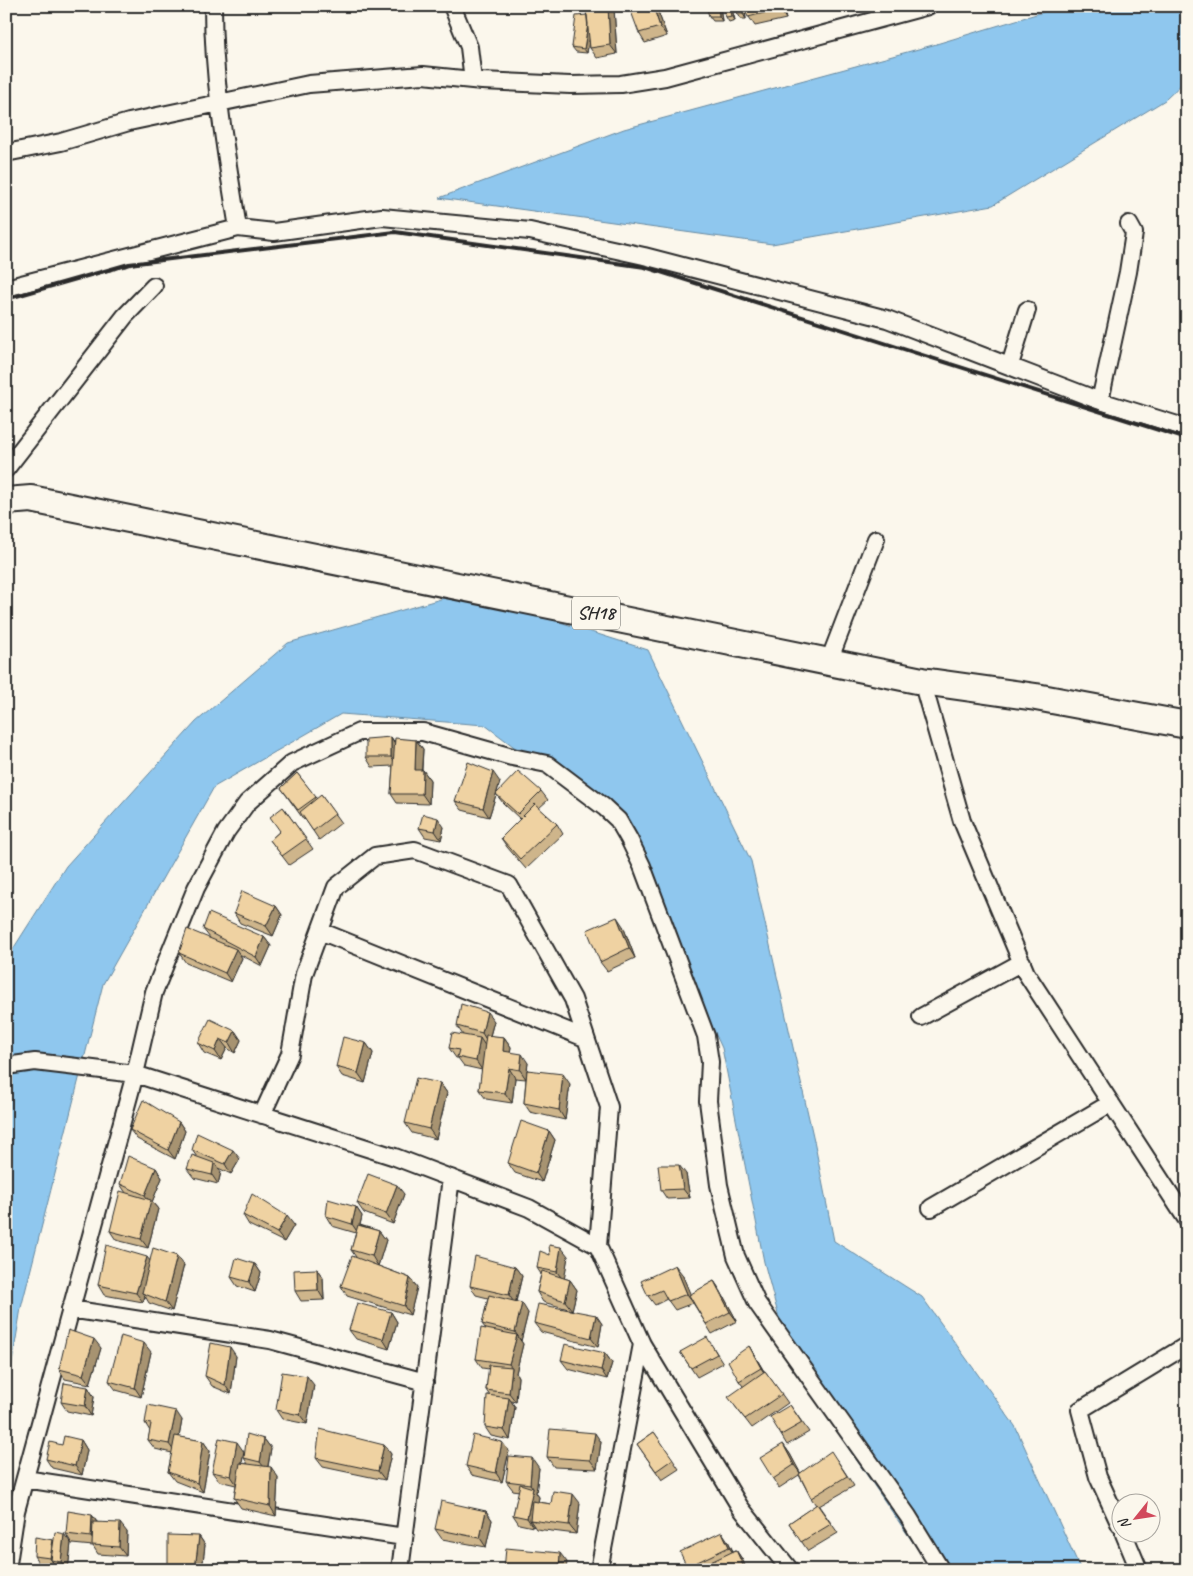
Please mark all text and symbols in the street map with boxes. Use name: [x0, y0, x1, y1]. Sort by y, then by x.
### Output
road number: SH18: [572, 596, 620, 630]
north arrow: [1110, 1494, 1160, 1544]
text: N: [1114, 1514, 1135, 1532]

